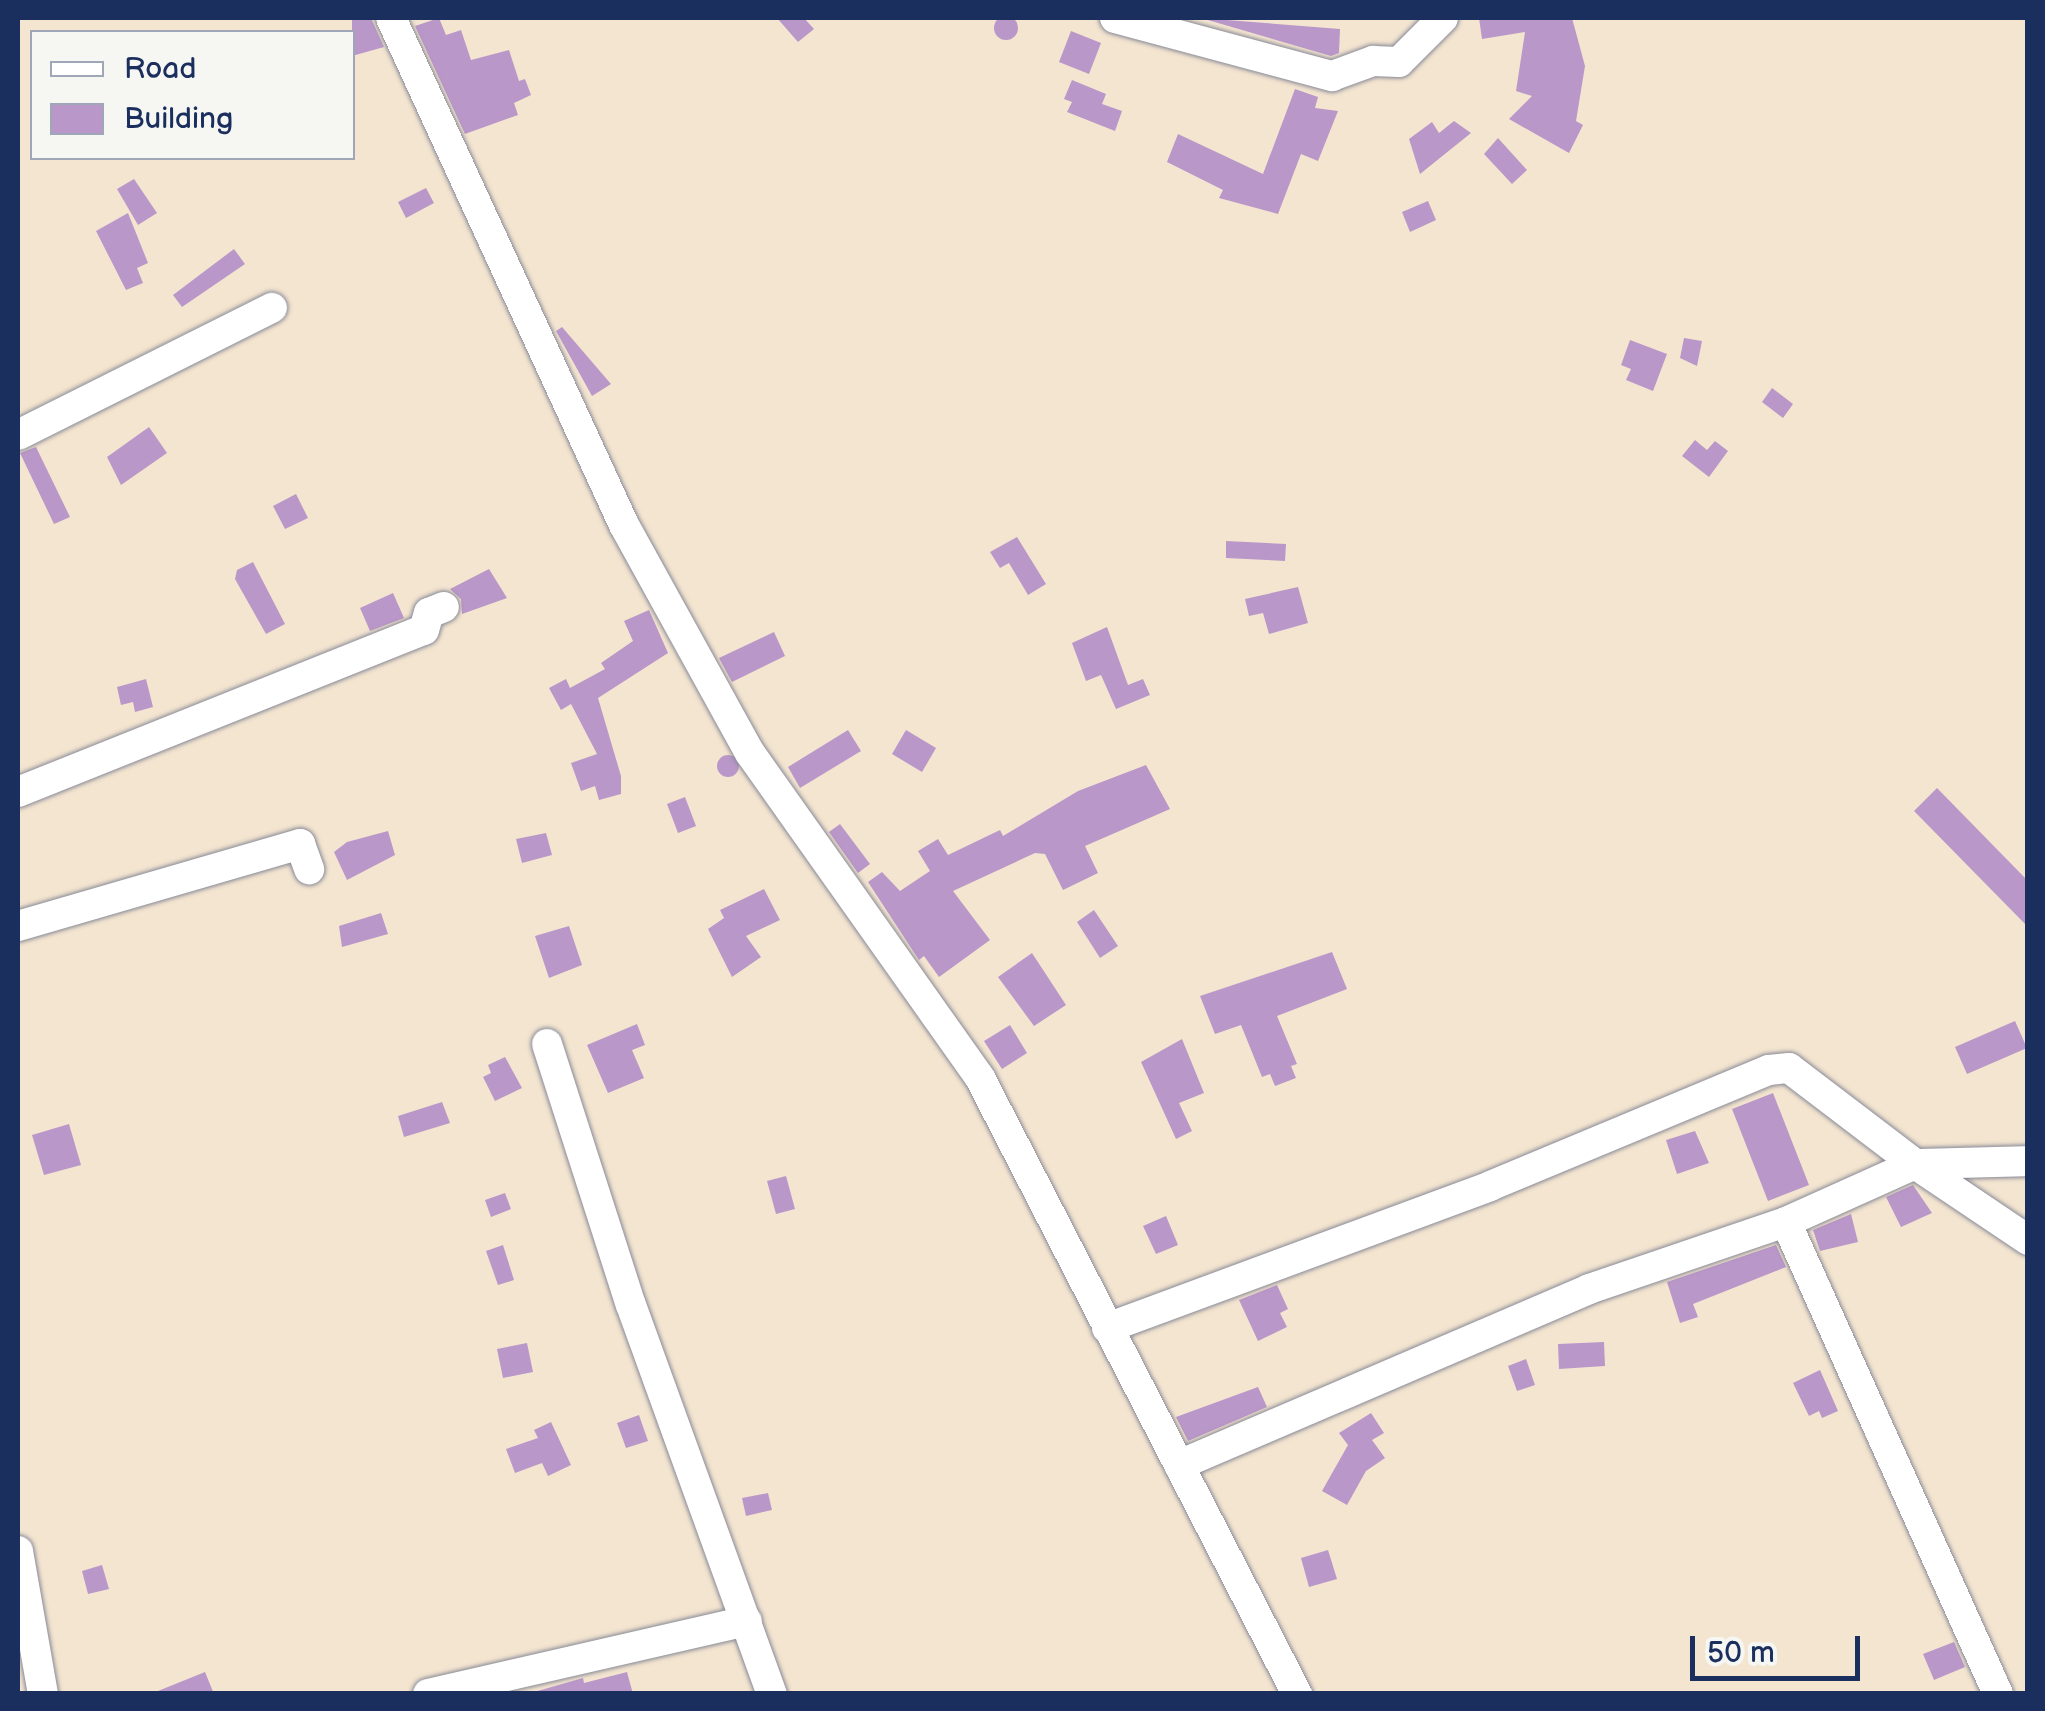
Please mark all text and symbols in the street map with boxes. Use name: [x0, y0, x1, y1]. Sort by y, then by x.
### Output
legend: [30, 30, 355, 160]
text: Road: [124, 51, 197, 87]
text: Building: [124, 101, 233, 137]
scale bar: [1695, 1616, 1865, 1678]
text: 50 m: [1707, 1635, 1775, 1671]

